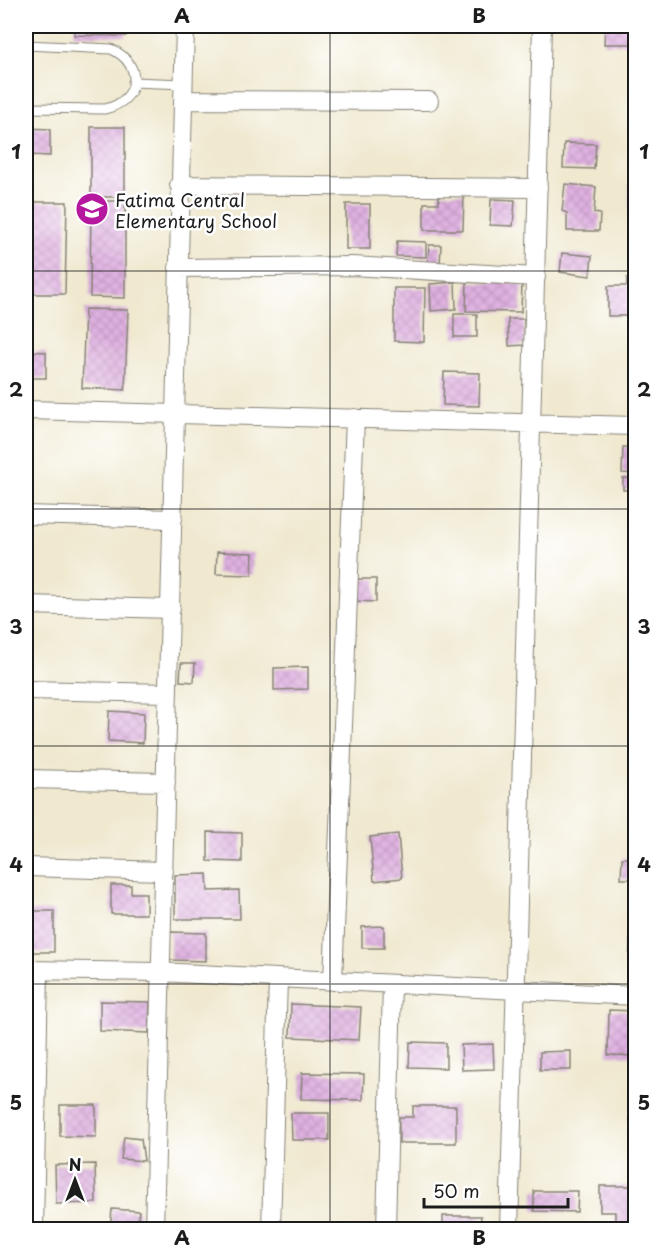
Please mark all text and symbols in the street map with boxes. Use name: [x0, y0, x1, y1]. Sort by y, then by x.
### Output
text: A: [174, 0, 190, 30]
text: B: [472, 0, 486, 30]
text: 1: [11, 136, 21, 166]
text: 1: [639, 136, 649, 166]
place label: Fatima Central Elementary School: [115, 186, 277, 234]
school or university icon: Fatima Central Elementary School: [74, 191, 110, 227]
text: 2: [9, 374, 23, 404]
text: 2: [637, 374, 651, 404]
text: 3: [9, 611, 23, 641]
text: 3: [637, 611, 651, 641]
text: 4: [9, 849, 23, 879]
text: 4: [637, 849, 651, 879]
text: 5: [10, 1087, 22, 1117]
text: 5: [638, 1087, 650, 1117]
north arrow: [45, 1150, 105, 1210]
text: N: [69, 1152, 81, 1176]
scale bar: [424, 1171, 568, 1209]
text: 50 m: [433, 1177, 480, 1204]
text: A: [174, 1222, 190, 1252]
text: B: [472, 1222, 486, 1252]

